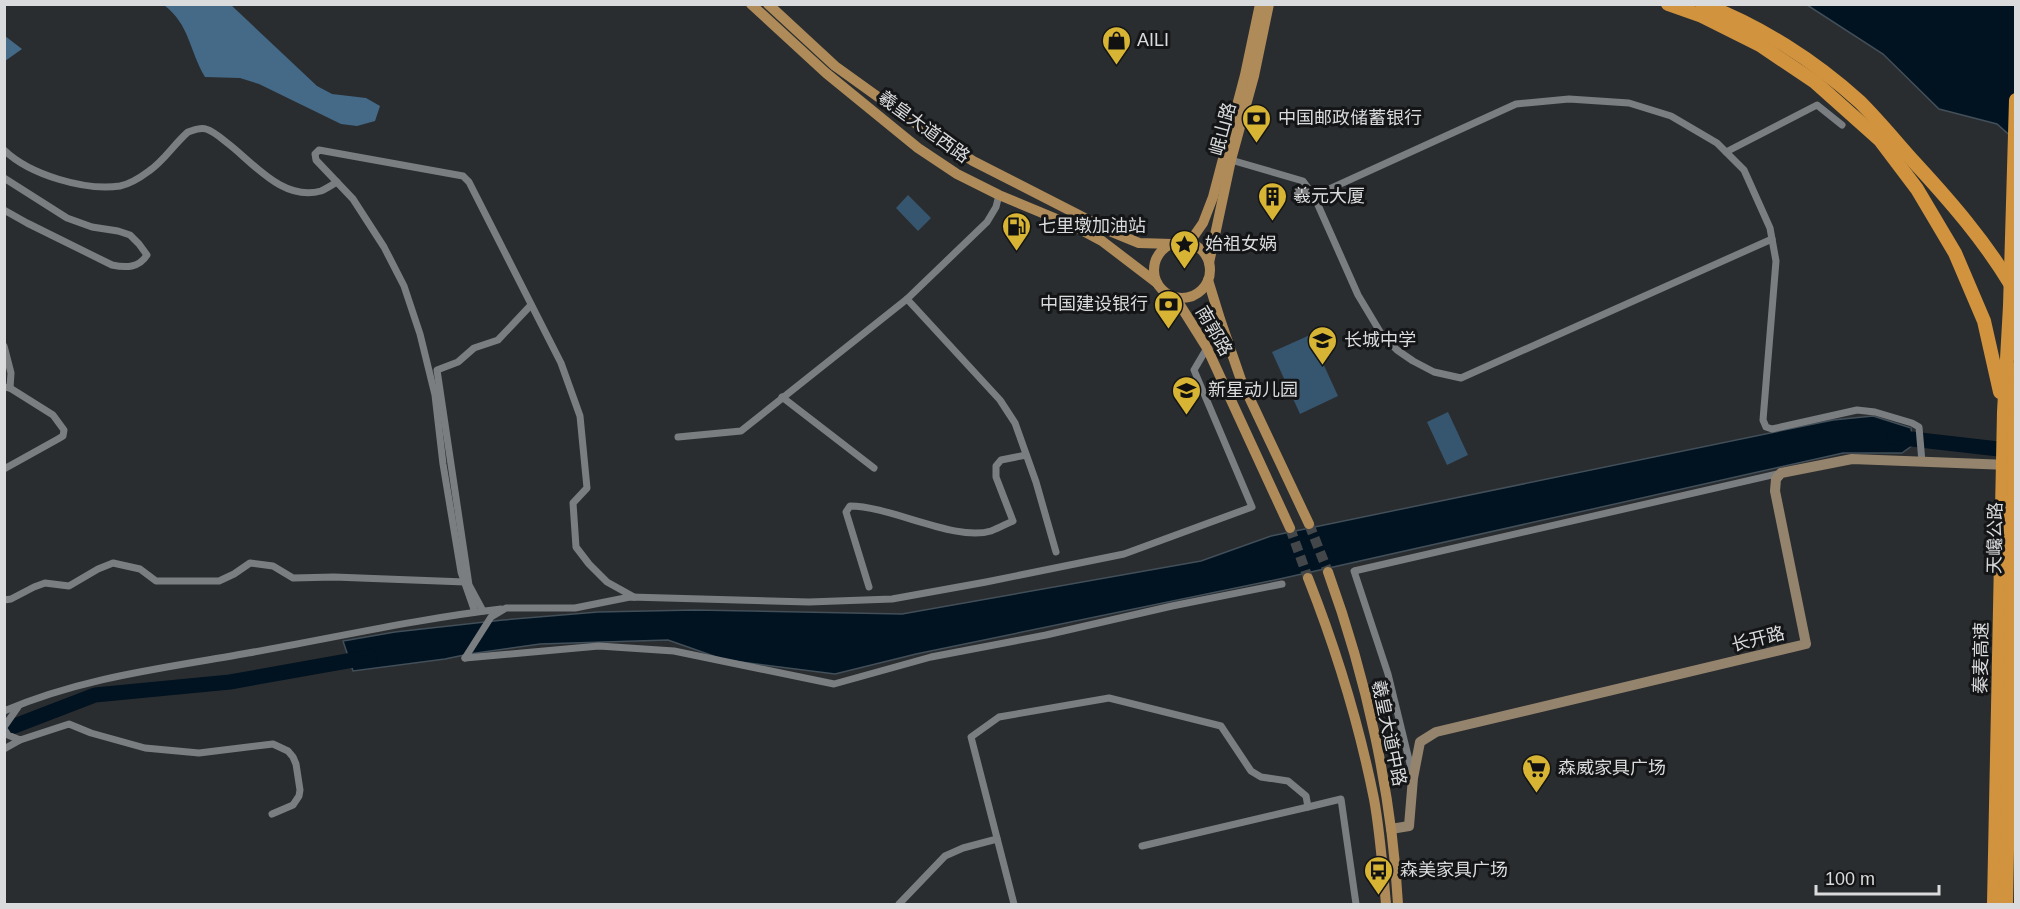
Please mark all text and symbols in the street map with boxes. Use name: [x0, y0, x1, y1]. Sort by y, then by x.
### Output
shop icon: AILI: [1100, 24, 1132, 66]
place label: AILI: [1137, 30, 1169, 50]
street label: 羲皇大道西路: [874, 87, 974, 167]
street label: 岷山路: [1206, 100, 1240, 158]
bank icon: 中国邮政储蓄银行: [1241, 102, 1273, 144]
place label: 中国邮政储蓄银行: [1278, 108, 1422, 128]
building icon: 羲元大厦: [1256, 180, 1288, 222]
place label: 羲元大厦: [1293, 186, 1365, 206]
fuel station icon: 七里墩加油站: [1001, 210, 1033, 252]
place label: 七里墩加油站: [1038, 216, 1146, 236]
place icon: 始祖女娲: [1168, 228, 1200, 270]
place label: 始祖女娲: [1205, 234, 1277, 254]
bank icon: 中国建设银行: [1153, 288, 1185, 330]
place label: 中国建设银行: [1040, 294, 1148, 314]
street label: 南郭路: [1192, 303, 1236, 359]
school or university icon: 长城中学: [1307, 324, 1339, 366]
place label: 长城中学: [1344, 330, 1416, 350]
school or university icon: 新星动儿园: [1171, 374, 1203, 416]
place label: 新星动儿园: [1208, 380, 1298, 400]
street label: 天巉公路: [1984, 502, 2006, 574]
street label: 秦麦高速: [1970, 622, 1992, 694]
street label: 长开路: [1729, 623, 1787, 655]
street label: 羲皇大道中路: [1368, 678, 1410, 788]
supermarket icon: 森威家具广场: [1521, 752, 1553, 794]
place label: 森威家具广场: [1558, 758, 1666, 778]
bus stop icon: 森美家具广场: [1363, 854, 1395, 896]
scale bar: [1816, 858, 1939, 896]
place label: 森美家具广场: [1400, 860, 1508, 880]
text: 100 m: [1825, 869, 1875, 889]

